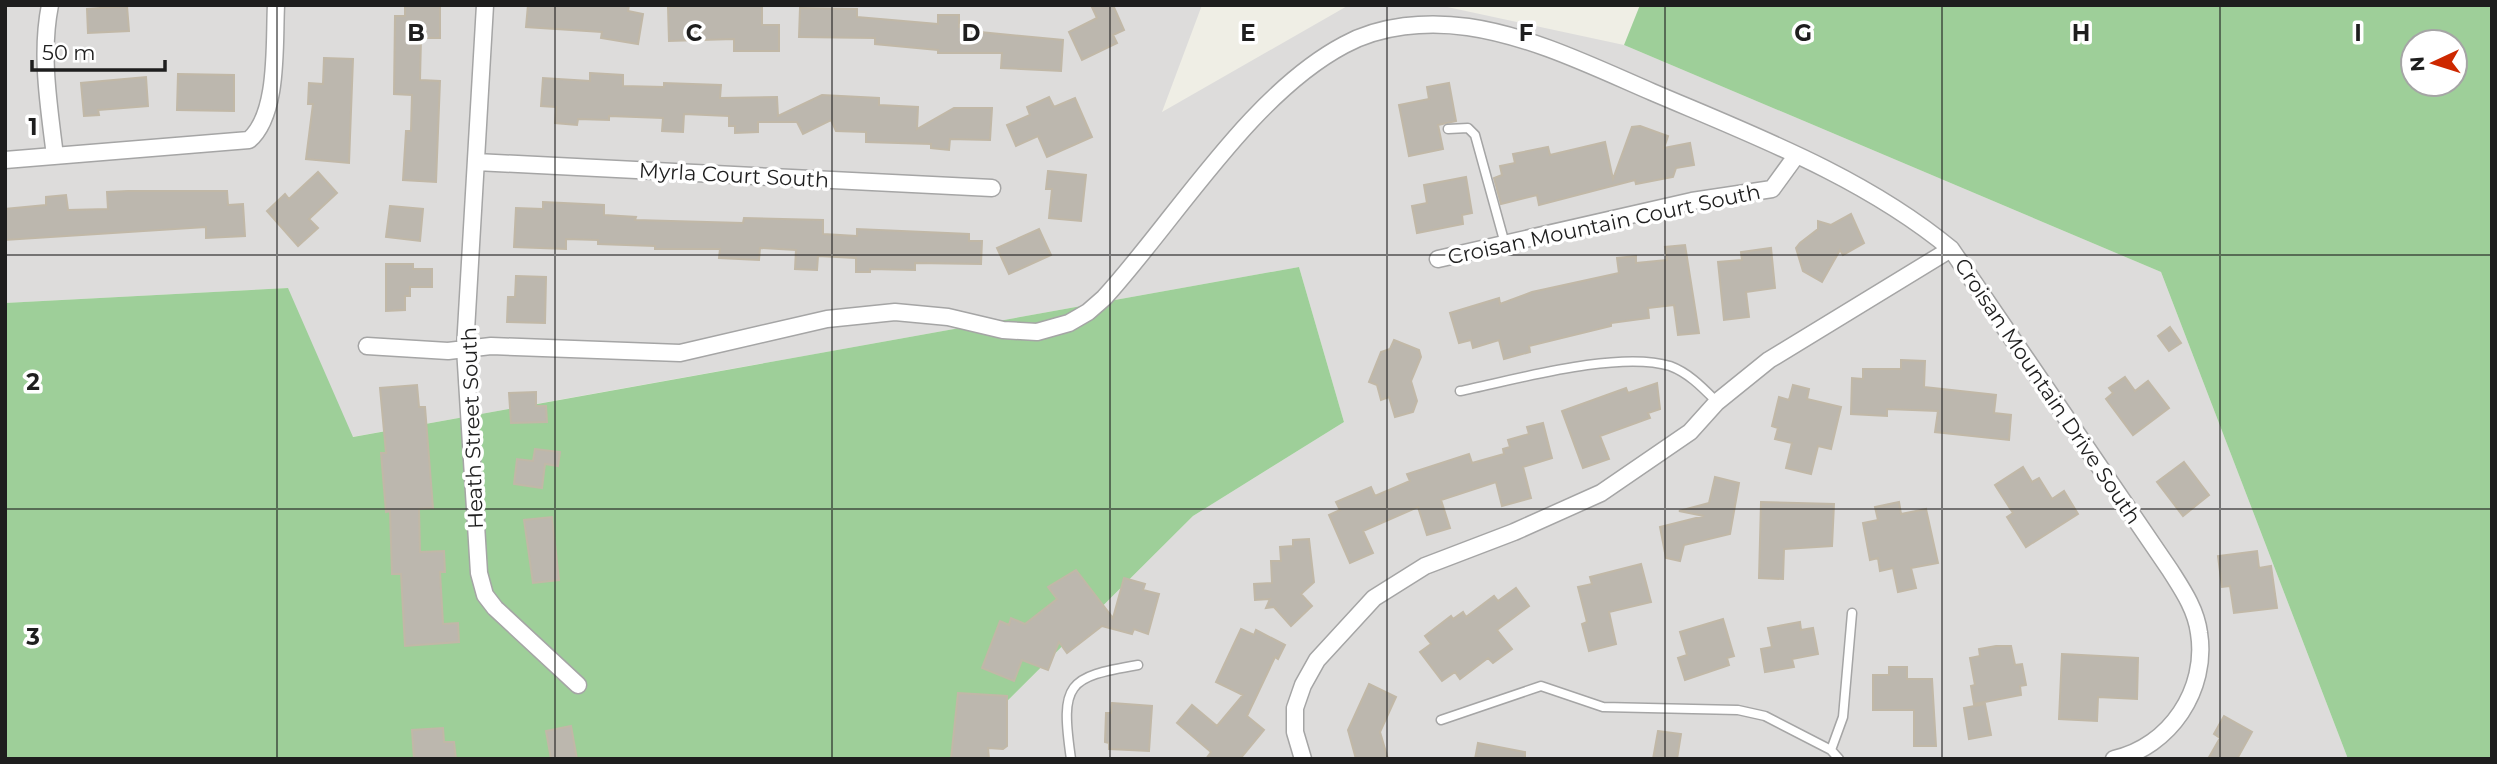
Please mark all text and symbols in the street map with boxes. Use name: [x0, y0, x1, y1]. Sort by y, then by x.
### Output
text: B: [407, 19, 425, 47]
text: C: [686, 19, 703, 47]
text: D: [962, 19, 981, 47]
text: E: [1240, 19, 1256, 47]
text: F: [1519, 19, 1534, 47]
text: G: [1794, 19, 1812, 47]
text: H: [2072, 19, 2090, 47]
text: I: [2354, 19, 2362, 47]
scale bar: [32, 28, 164, 72]
north arrow: [2399, 28, 2469, 98]
text: 50 m: [42, 40, 96, 65]
text: N: [2406, 56, 2430, 73]
text: 1: [28, 113, 38, 141]
street label: Myrla Court South: [638, 158, 830, 192]
street label: Croisan Mountain Court South: [1445, 179, 1763, 269]
street label: Croisan Mountain Drive South: [1950, 253, 2146, 529]
street label: Heath Street South: [456, 327, 488, 529]
text: 2: [26, 368, 40, 396]
text: 3: [25, 623, 40, 651]

